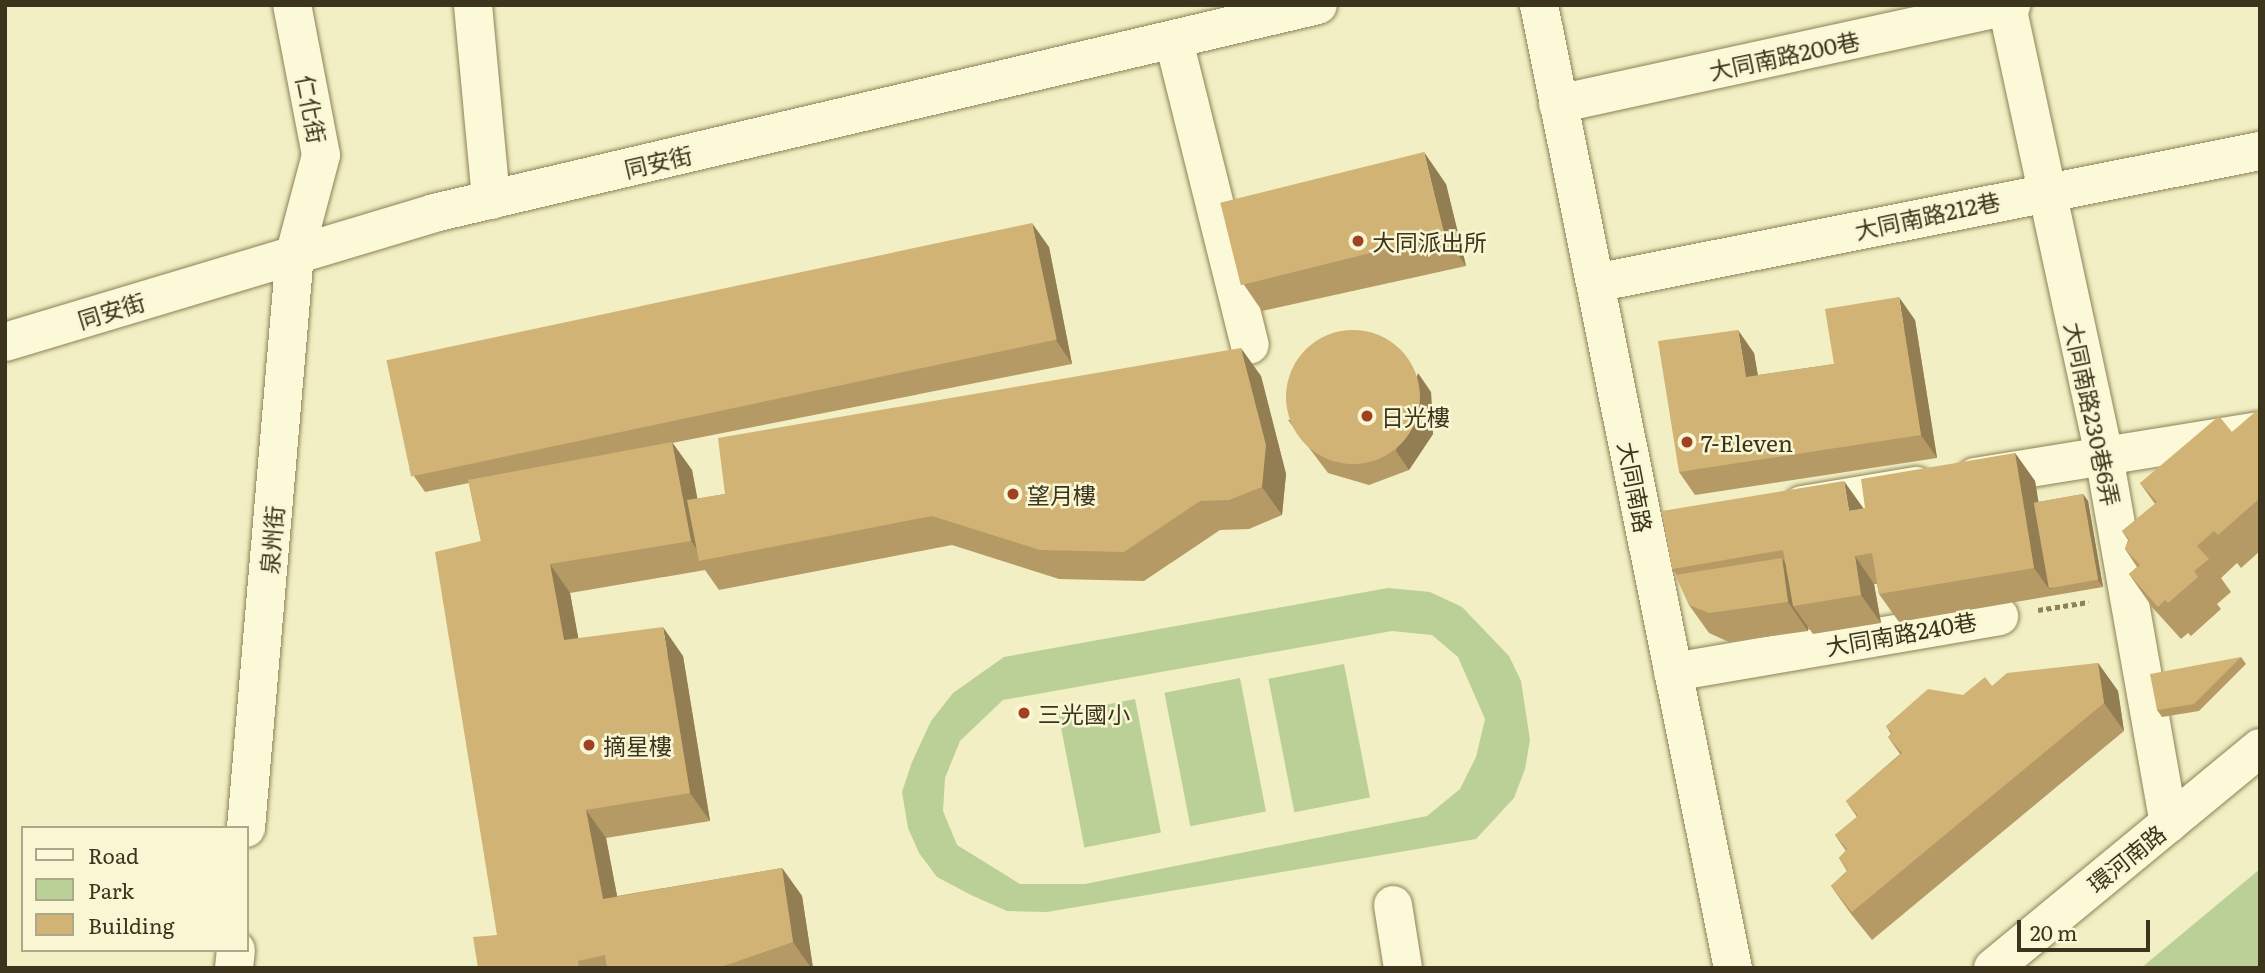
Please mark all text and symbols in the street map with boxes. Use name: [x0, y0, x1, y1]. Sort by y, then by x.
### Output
street label: 大同南路200巷: [1706, 26, 1862, 84]
street label: 仁化街: [292, 73, 332, 145]
street label: 同安街: [621, 140, 695, 182]
street label: 大同南路212巷: [1852, 186, 2002, 244]
place label: 大同派出所: [1372, 227, 1487, 255]
marker: 大同派出所: [1350, 233, 1366, 249]
street label: 同安街: [74, 287, 148, 333]
street label: 大同南路230巷6弄: [2060, 319, 2126, 509]
place label: 日光樓: [1381, 402, 1450, 430]
marker: 日光樓: [1359, 408, 1375, 424]
place label: 7-Eleven: [1701, 428, 1793, 456]
marker: 7-Eleven: [1679, 434, 1695, 450]
street label: 大同南路: [1614, 439, 1658, 535]
place label: 望月樓: [1027, 480, 1096, 508]
marker: 望月樓: [1005, 486, 1021, 502]
street label: 泉州街: [254, 504, 288, 576]
street label: 大同南路240巷: [1823, 606, 1979, 660]
place label: 三光國小: [1038, 699, 1130, 727]
marker: 三光國小: [1016, 705, 1032, 721]
place label: 摘星樓: [603, 731, 672, 759]
marker: 摘星樓: [581, 737, 597, 753]
street label: 環河南路: [2082, 818, 2170, 898]
legend: [21, 826, 248, 952]
text: Road: [88, 839, 139, 870]
text: Park: [88, 874, 134, 905]
scale bar: [2020, 906, 2153, 950]
text: Building: [88, 909, 174, 940]
text: 20 m: [2030, 916, 2077, 947]

